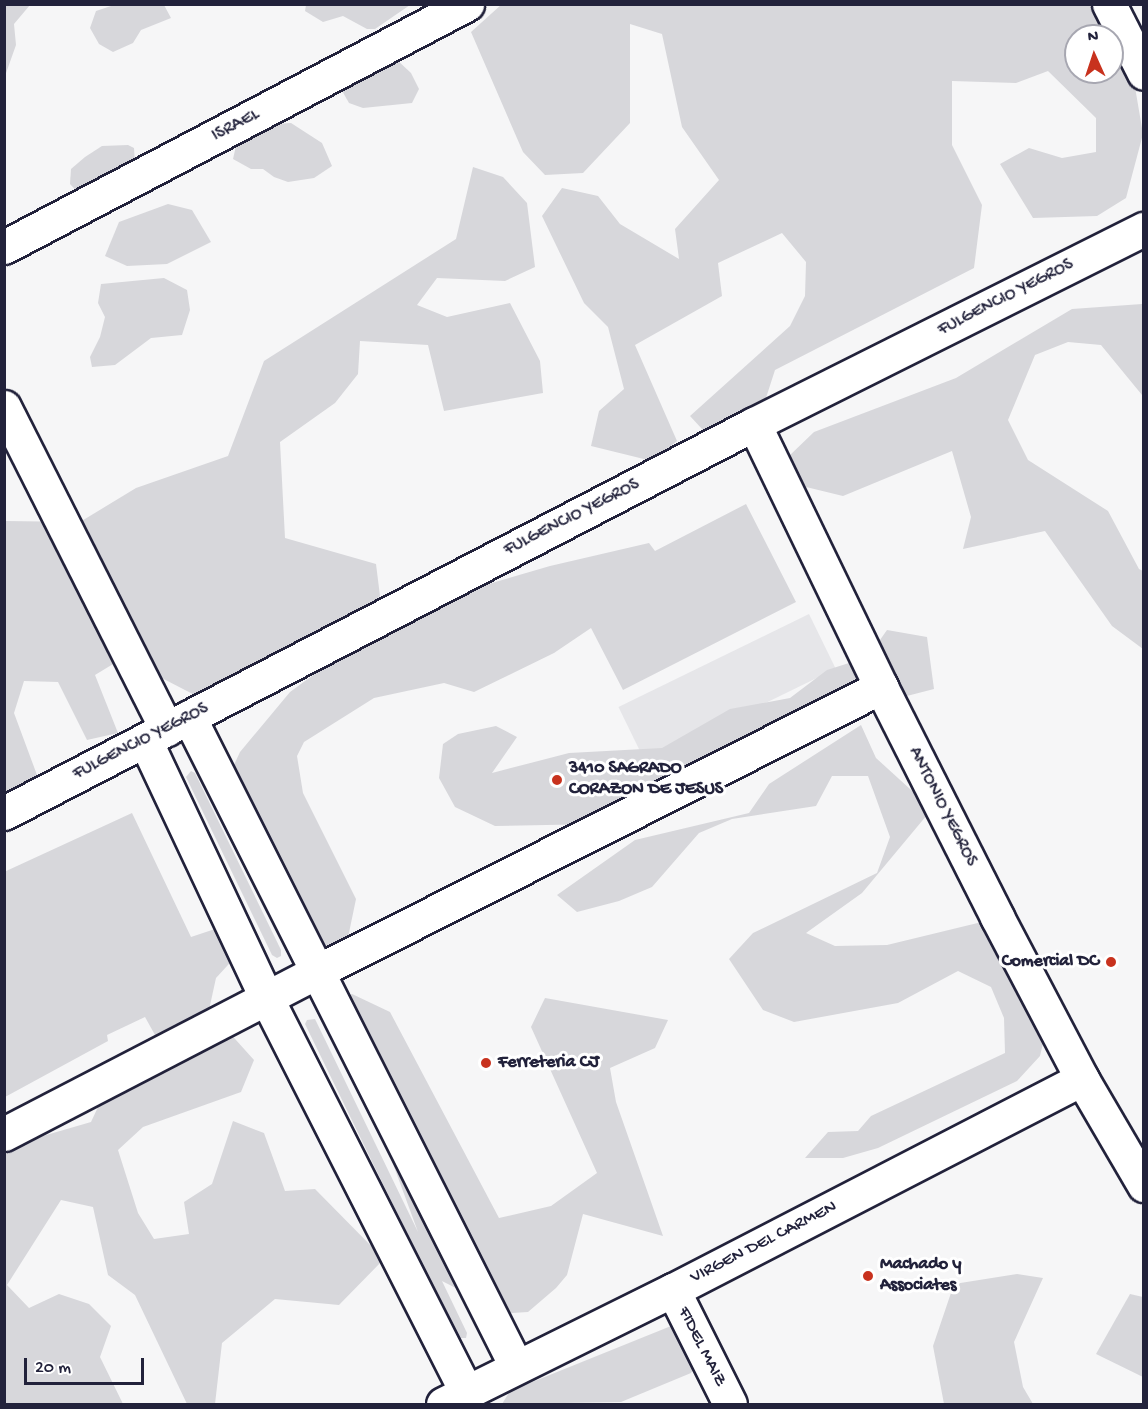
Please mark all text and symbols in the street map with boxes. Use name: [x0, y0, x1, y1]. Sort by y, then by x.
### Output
north arrow: [1064, 24, 1124, 84]
text: N: [1087, 28, 1099, 47]
street label: ISRAEL: [209, 105, 263, 147]
street label: FULGENCIO YEGROS: [935, 255, 1077, 341]
street label: FULGENCIO YEGROS: [501, 475, 643, 561]
street label: FULGENCIO YEGROS: [70, 699, 212, 785]
street label: ANTONIO YEGROS: [903, 744, 981, 870]
place label: 3410 SAGRADO CORAZON DE JESUS: [569, 759, 723, 802]
marker: 3410 SAGRADO CORAZON DE JESUS: [550, 773, 564, 787]
place label: Comercial DC: [1002, 951, 1099, 973]
marker: Comercial DC: [1104, 955, 1118, 969]
place label: Ferreteria CJ: [498, 1052, 599, 1074]
marker: Ferreteria CJ: [479, 1056, 493, 1070]
street label: VIRGEN DEL CARMEN: [687, 1197, 841, 1289]
place label: Machado y Associates: [880, 1255, 961, 1298]
marker: Machado y Associates: [861, 1269, 875, 1283]
street label: FIDEL MAIZ: [672, 1304, 730, 1390]
scale bar: [27, 1346, 147, 1384]
text: 20 m: [35, 1358, 71, 1379]

